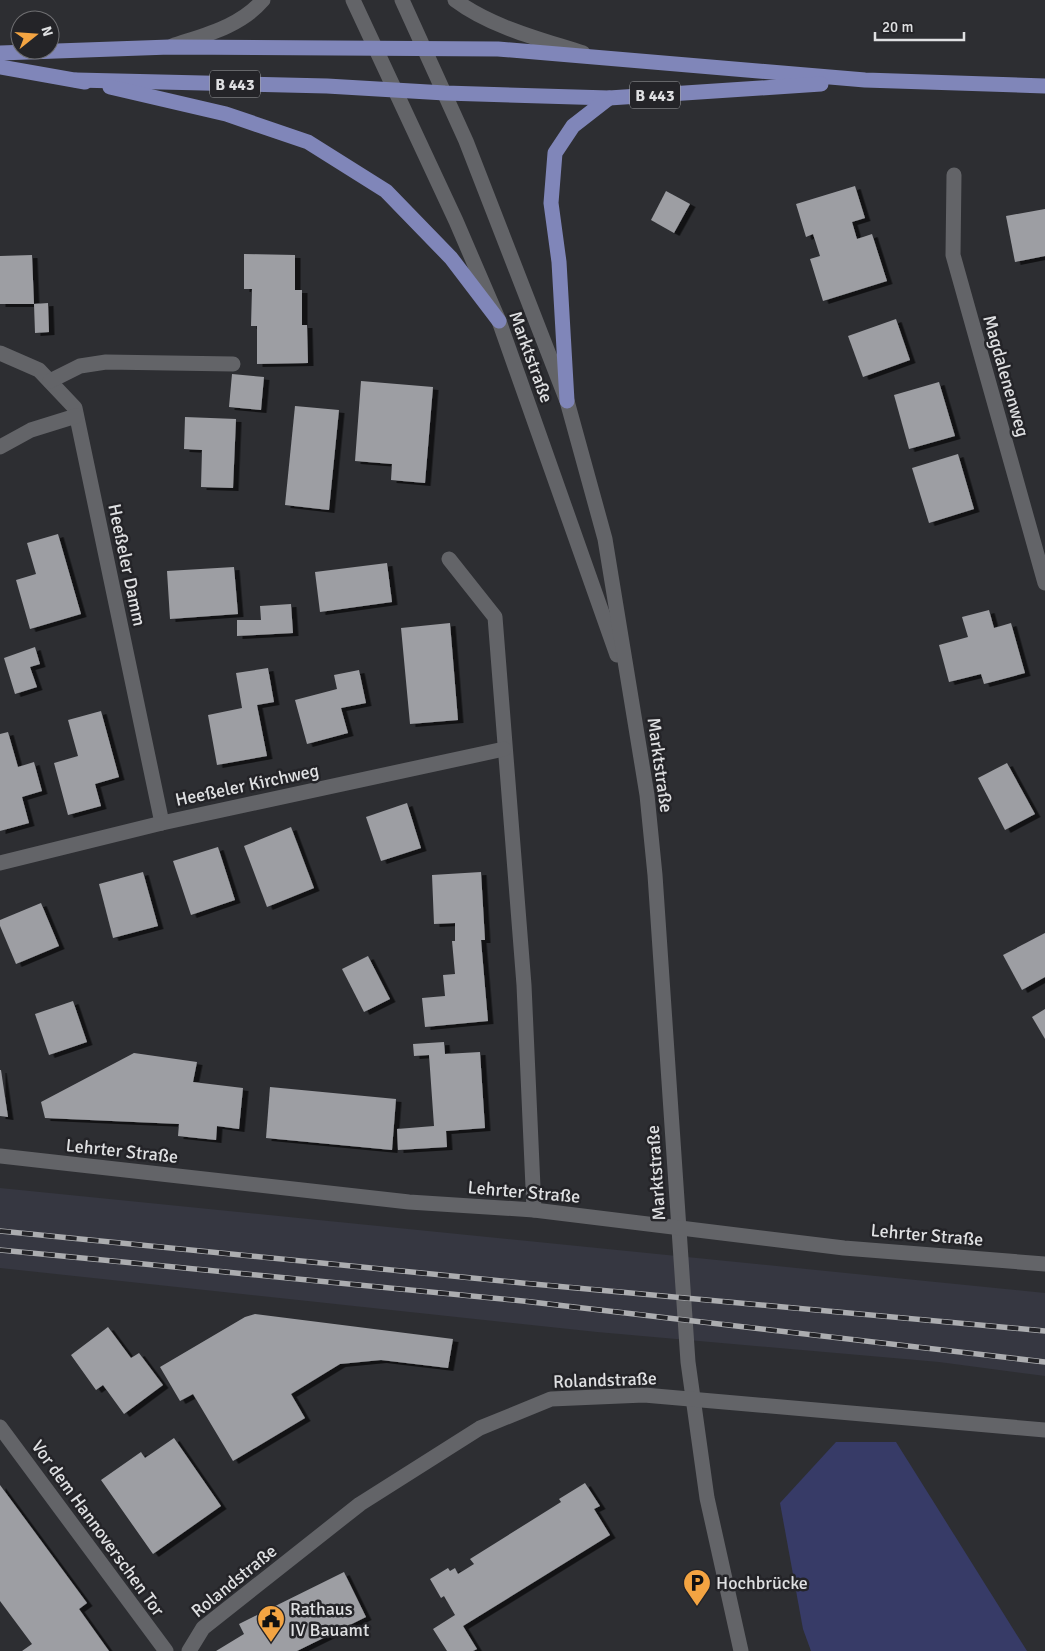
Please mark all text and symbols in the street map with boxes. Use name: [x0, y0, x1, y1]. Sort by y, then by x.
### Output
north arrow: [10, 10, 60, 60]
scale bar: [875, 10, 964, 42]
text: 20 m: [882, 18, 913, 36]
text: N: [37, 24, 57, 38]
road number: B 443: [210, 70, 260, 98]
road number: B 443: [630, 82, 680, 108]
street label: Marktstraße: [504, 308, 558, 406]
street label: Magdalenenweg: [978, 313, 1034, 439]
street label: Heeßeler Damm: [103, 502, 151, 628]
street label: Marktstraße: [642, 716, 678, 814]
street label: Heeßeler Kirchweg: [173, 759, 321, 811]
street label: Marktstraße: [642, 1124, 670, 1222]
street label: Lehrter Straße: [65, 1134, 179, 1168]
street label: Lehrter Straße: [467, 1176, 581, 1208]
street label: Lehrter Straße: [870, 1219, 984, 1251]
street label: Rolandstraße: [553, 1367, 657, 1393]
street label: Vor dem Hannoverschen Tor: [27, 1436, 169, 1621]
street label: Rolandstraße: [187, 1540, 281, 1622]
parking icon: Hochbrücke: [682, 1568, 712, 1607]
place label: Hochbrücke: [716, 1572, 808, 1594]
place label: Rathaus IV Bauamt: [290, 1598, 369, 1641]
public building icon: Rathaus IV Bauamt: [256, 1604, 286, 1643]

